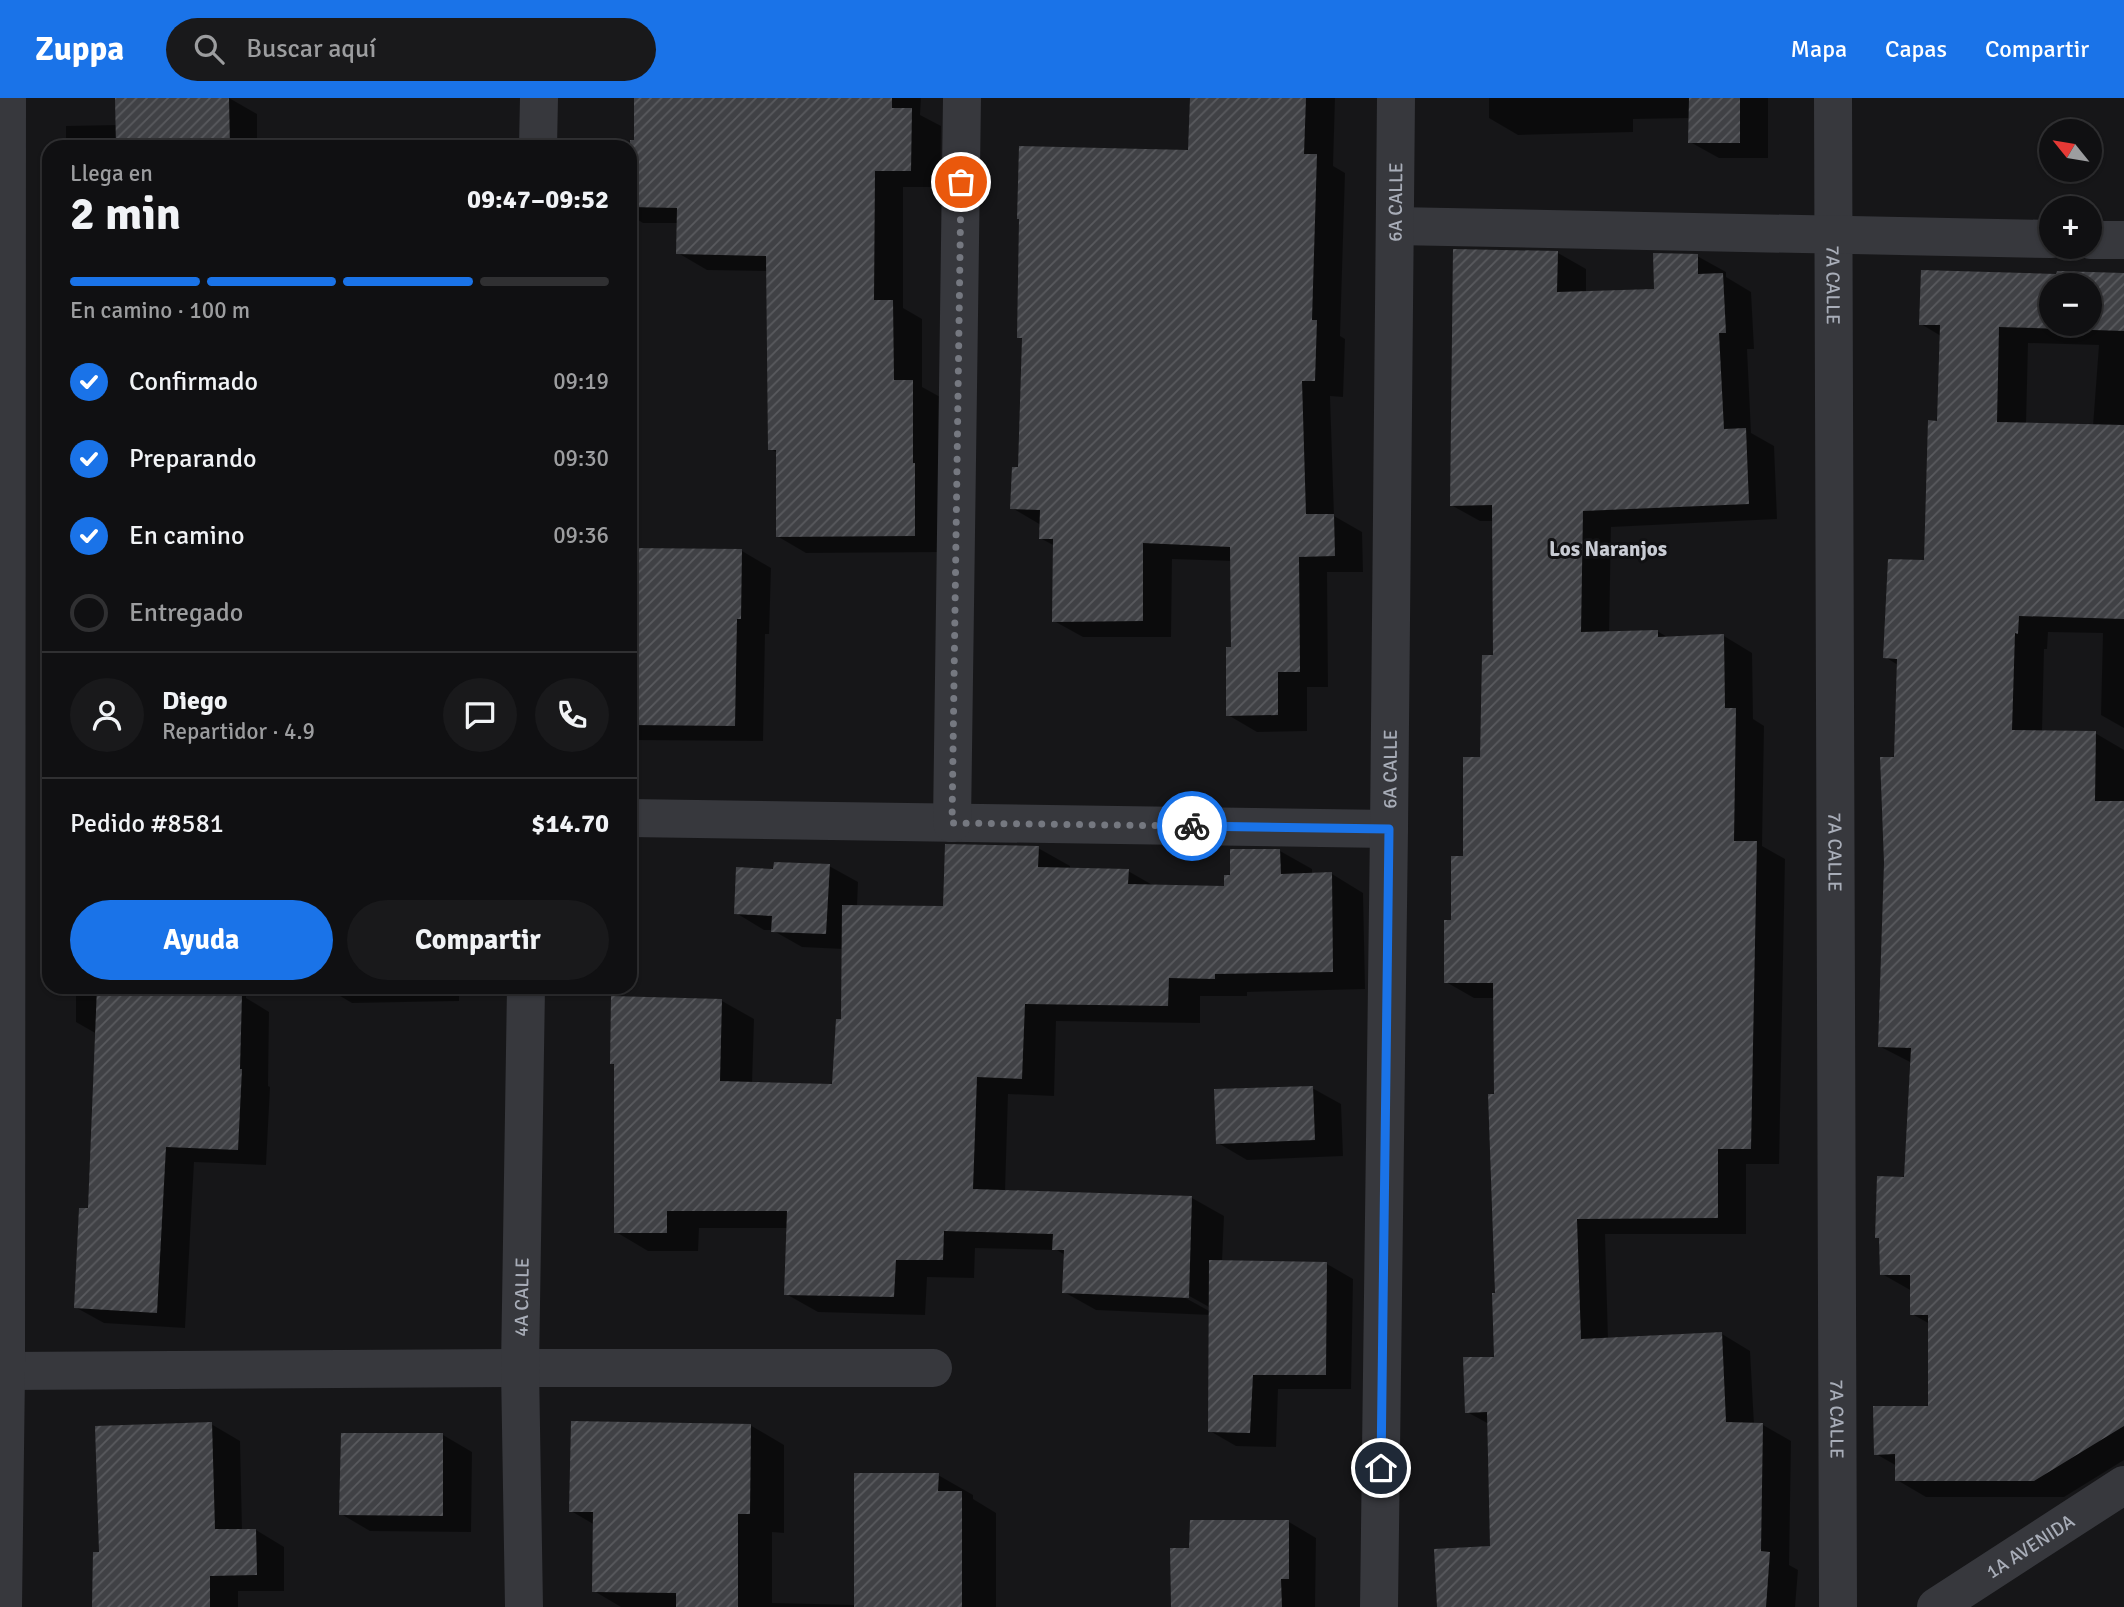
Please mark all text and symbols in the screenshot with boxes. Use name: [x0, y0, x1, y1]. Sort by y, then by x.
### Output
search box: [166, 18, 656, 81]
text: Zuppa: [35, 29, 124, 70]
icon: search: [190, 30, 228, 68]
text: Buscar aquí: [246, 33, 376, 65]
text: Mapa: [1791, 34, 1847, 64]
text: Capas: [1885, 34, 1947, 64]
text: Compartir: [1985, 34, 2089, 64]
north arrow: [2039, 119, 2102, 182]
map controls: [2039, 119, 2102, 336]
pin: [931, 152, 991, 212]
text: Llega en: [70, 159, 153, 188]
street label: 6A CALLE: [1384, 162, 1408, 242]
icon: bag: [942, 163, 980, 201]
text: 09:47–09:52: [467, 184, 609, 216]
text: 2 min: [70, 186, 181, 242]
button: +: [2039, 196, 2102, 259]
street label: 7A CALLE: [1820, 245, 1845, 325]
button: −: [2039, 273, 2102, 336]
text: En camino · 100 m: [70, 296, 250, 325]
icon: check: [70, 363, 108, 401]
text: Confirmado: [129, 366, 258, 398]
text: 09:19: [553, 367, 609, 396]
icon: check: [70, 440, 108, 478]
text: Preparando: [129, 443, 256, 475]
text: 09:30: [553, 444, 609, 473]
icon: check: [70, 517, 108, 555]
text: En camino: [129, 520, 245, 552]
text: 09:36: [553, 521, 609, 550]
district label: Los Naranjos: [1549, 536, 1667, 562]
text: Entregado: [129, 597, 243, 629]
button: person: [70, 678, 144, 752]
button: chat: [443, 678, 517, 752]
button: phone: [535, 678, 609, 752]
text: Diego: [162, 685, 228, 717]
text: Repartidor · 4.9: [162, 717, 315, 746]
street label: 6A CALLE: [1378, 729, 1403, 809]
courier: [1157, 791, 1227, 861]
icon: bike: [1173, 807, 1211, 845]
text: Pedido #8581: [70, 808, 224, 840]
text: $14.70: [531, 808, 609, 840]
street label: 7A CALLE: [1822, 812, 1847, 892]
button: Ayuda: [70, 900, 333, 980]
button: Compartir: [347, 900, 609, 980]
street label: 4A CALLE: [509, 1257, 535, 1337]
street label: 7A CALLE: [1824, 1379, 1849, 1459]
pin: [1351, 1438, 1411, 1498]
icon: home: [1362, 1449, 1400, 1487]
street label: 1A AVENIDA: [1982, 1509, 2080, 1584]

